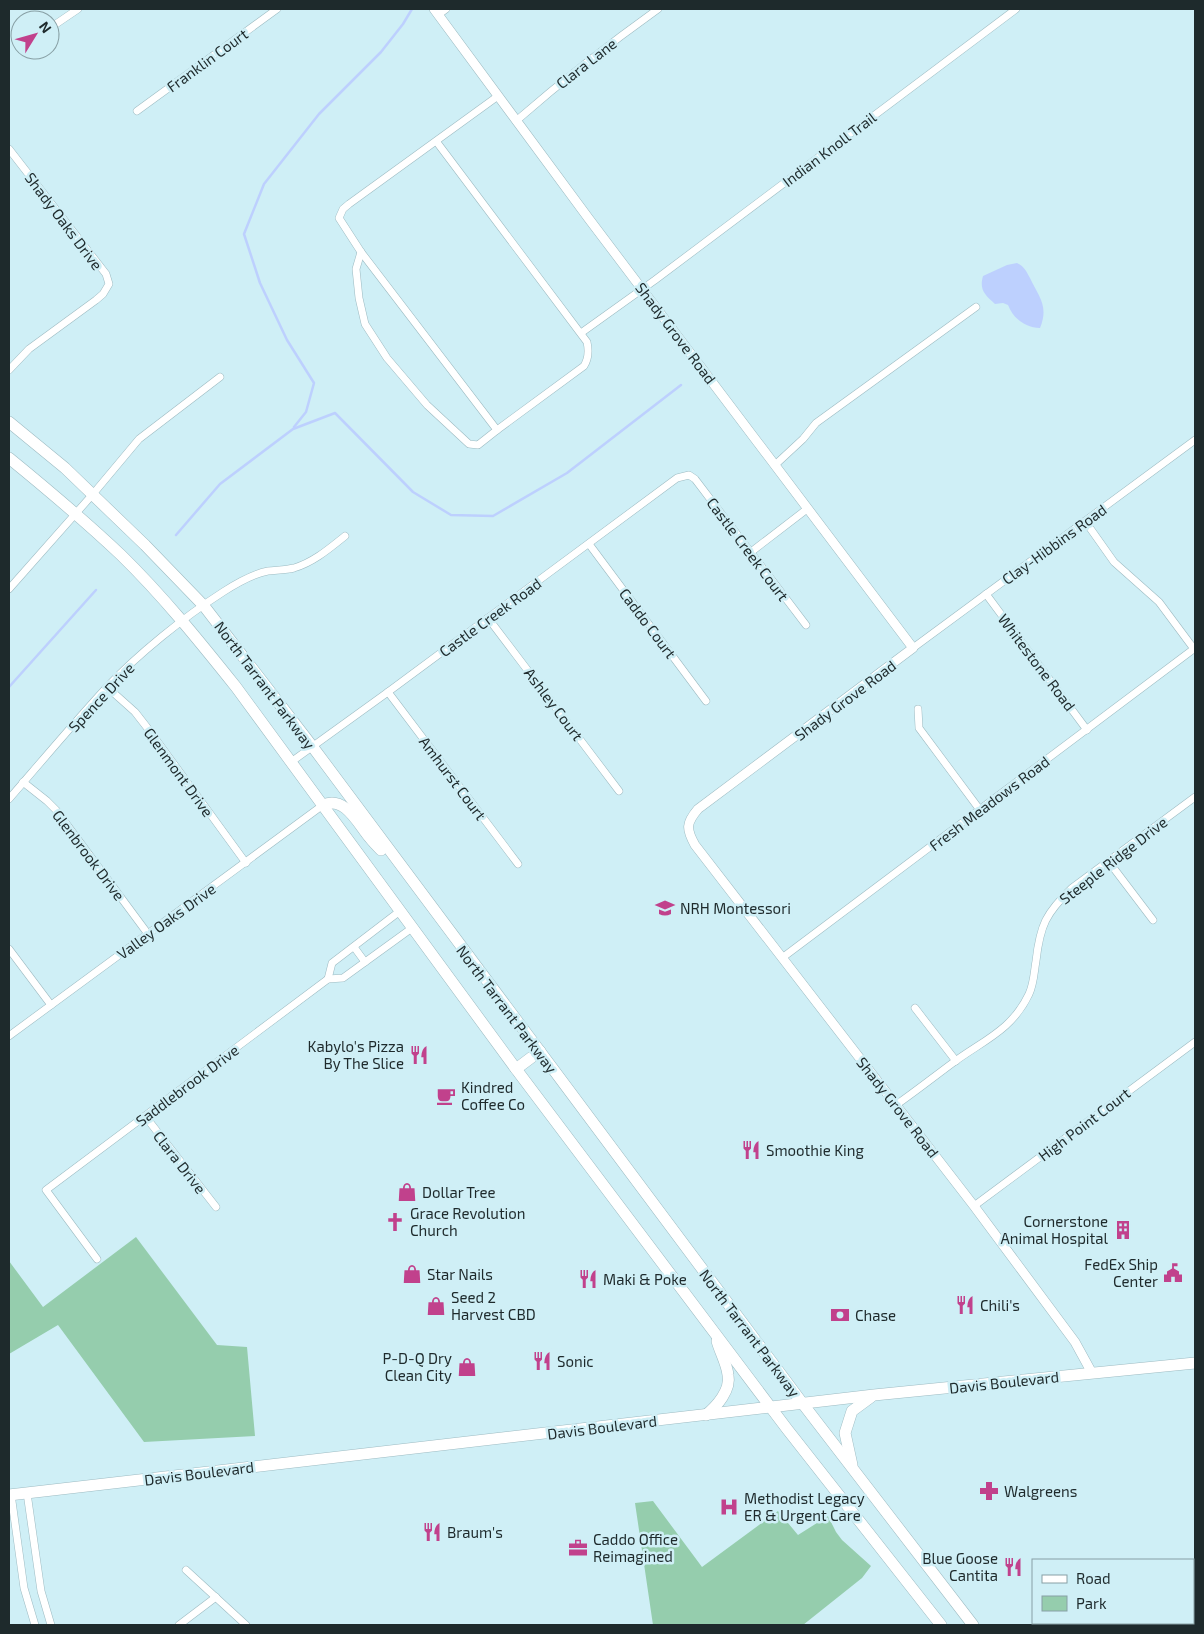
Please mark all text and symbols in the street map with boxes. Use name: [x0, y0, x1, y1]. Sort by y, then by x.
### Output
north arrow: [10, 10, 60, 60]
text: N: [36, 18, 56, 36]
street label: Franklin Court: [163, 24, 251, 96]
street label: Clara Lane: [552, 34, 620, 92]
street label: Indian Knoll Trail: [779, 108, 880, 190]
street label: Shady Oaks Drive: [21, 169, 107, 273]
street label: Shady Grove Road: [632, 279, 720, 387]
street label: Castle Creek Court: [703, 494, 793, 604]
street label: Clay-Hibbins Road: [998, 500, 1110, 588]
street label: Castle Creek Road: [435, 574, 545, 660]
street label: Caddo Court: [616, 584, 680, 662]
street label: Whitestone Road: [995, 610, 1079, 714]
street label: North Tarrant Parkway: [211, 618, 319, 752]
street label: Shady Grove Road: [791, 656, 899, 744]
street label: Spence Drive: [64, 659, 138, 735]
street label: Ashley Court: [521, 664, 587, 744]
street label: Glenmont Drive: [141, 724, 217, 820]
street label: Amhurst Court: [416, 733, 490, 823]
street label: Fresh Meadows Road: [925, 752, 1053, 854]
street label: Glenbrook Drive: [49, 806, 129, 904]
street label: Steeple Ridge Drive: [1056, 812, 1170, 908]
street label: Valley Oaks Drive: [113, 879, 219, 963]
school or university icon: NRH Montessori: [654, 897, 676, 919]
place label: NRH Montessori: [680, 899, 791, 917]
street label: North Tarrant Parkway: [453, 942, 561, 1076]
place label: Kabylo's Pizza By The Slice: [308, 1037, 404, 1072]
street label: Saddlebrook Drive: [132, 1040, 242, 1130]
restaurant icon: Kabylo's Pizza By The Slice: [408, 1044, 430, 1066]
street label: Shady Grove Road: [853, 1053, 943, 1161]
place label: Kindred Coffee Co: [461, 1078, 525, 1113]
street label: High Point Court: [1035, 1083, 1134, 1164]
cafe icon: Kindred Coffee Co: [435, 1085, 457, 1107]
street label: Clara Drive: [150, 1127, 210, 1197]
restaurant icon: Smoothie King: [740, 1139, 762, 1161]
place label: Smoothie King: [766, 1141, 864, 1159]
shop icon: Dollar Tree: [396, 1181, 418, 1203]
place label: Dollar Tree: [422, 1183, 496, 1201]
place label: Grace Revolution Church: [410, 1204, 526, 1239]
church icon: Grace Revolution Church: [384, 1211, 406, 1233]
place label: Cornerstone Animal Hospital: [1000, 1212, 1109, 1247]
building icon: Cornerstone Animal Hospital: [1112, 1219, 1134, 1241]
place label: FedEx Ship Center: [1084, 1255, 1158, 1290]
public building icon: FedEx Ship Center: [1162, 1262, 1184, 1284]
shop icon: Star Nails: [401, 1263, 423, 1285]
place label: Star Nails: [427, 1265, 493, 1283]
street label: North Tarrant Parkway: [696, 1266, 804, 1400]
restaurant icon: Maki & Poke: [577, 1268, 599, 1290]
place label: Maki & Poke: [603, 1270, 687, 1288]
place label: Seed 2 Harvest CBD: [451, 1288, 536, 1323]
restaurant icon: Chili's: [954, 1294, 976, 1316]
shop icon: Seed 2 Harvest CBD: [425, 1295, 447, 1317]
place label: Chili's: [980, 1296, 1020, 1314]
bank icon: Chase: [829, 1304, 851, 1326]
place label: Chase: [855, 1306, 896, 1324]
place label: P-D-Q Dry Clean City: [383, 1349, 452, 1384]
restaurant icon: Sonic: [531, 1350, 553, 1372]
place label: Sonic: [557, 1352, 594, 1370]
shop icon: P-D-Q Dry Clean City: [456, 1356, 478, 1378]
street label: Davis Boulevard: [948, 1367, 1060, 1397]
street label: Davis Boulevard: [546, 1411, 658, 1443]
street label: Davis Boulevard: [143, 1457, 255, 1489]
pharmacy icon: Walgreens: [978, 1480, 1000, 1502]
place label: Walgreens: [1004, 1482, 1077, 1500]
place label: Methodist Legacy ER & Urgent Care: [744, 1489, 865, 1524]
hospital icon: Methodist Legacy ER & Urgent Care: [718, 1496, 740, 1518]
restaurant icon: Braum's: [421, 1521, 443, 1543]
place label: Braum's: [447, 1523, 503, 1541]
place label: Caddo Office Reimagined: [593, 1530, 678, 1565]
office icon: Caddo Office Reimagined: [567, 1537, 589, 1559]
place label: Blue Goose Cantita: [922, 1549, 998, 1584]
restaurant icon: Blue Goose Cantita: [1002, 1556, 1024, 1578]
legend: [1032, 1559, 1194, 1624]
text: Road: [1076, 1569, 1111, 1587]
text: Park: [1076, 1594, 1107, 1612]

